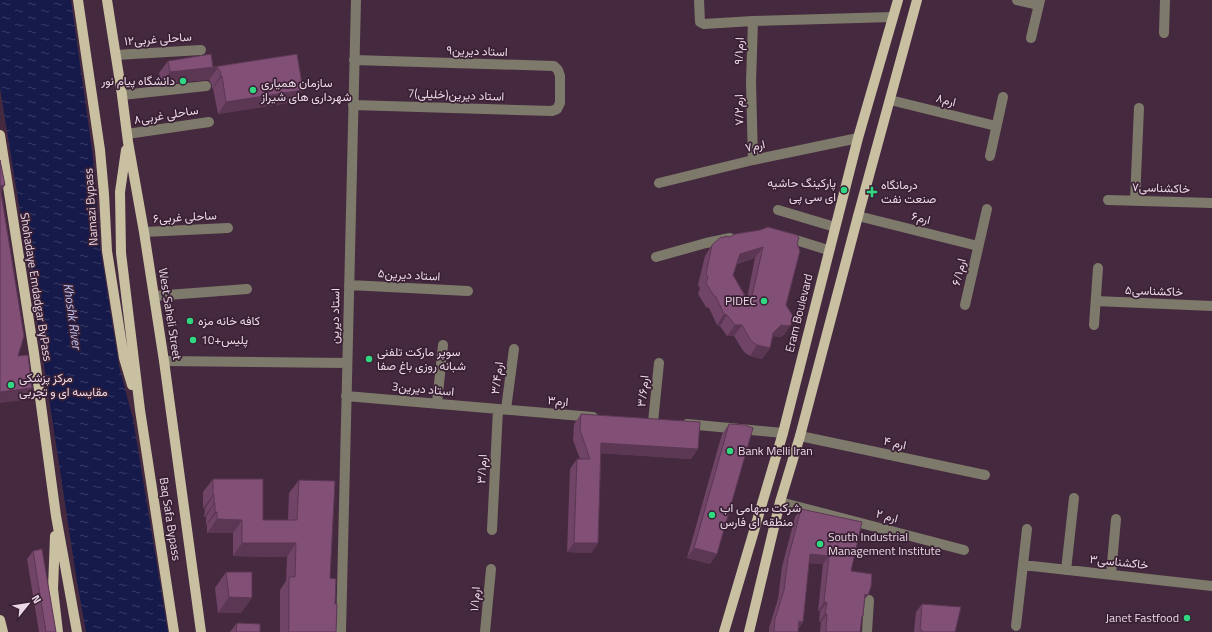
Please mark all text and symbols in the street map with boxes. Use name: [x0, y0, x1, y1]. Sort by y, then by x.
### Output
street label: ساحلی غربی۱۲: [124, 27, 192, 50]
street label: ۹/۱ارم: [729, 37, 748, 65]
street label: استاد دیرین۹: [446, 40, 508, 61]
place label: دانشگاه پیام نور: [100, 71, 175, 90]
place label: سازمان همیاری شهرداری های شیراز: [260, 73, 351, 106]
marker: دانشگاه پیام نور: [178, 76, 188, 86]
street label: 7استاد دیرین(خلیلی): [407, 83, 505, 106]
marker: سازمان همیاری شهرداری های شیراز: [248, 85, 258, 95]
street label: ارم۸: [934, 88, 958, 111]
street label: ۷/۲ارم: [729, 94, 748, 126]
street label: ساحلی غربی۸: [132, 100, 200, 129]
street label: ارم۷: [743, 134, 767, 157]
street label: Namazi Bypass: [78, 167, 103, 246]
place label: پارکینگ حاشیه ای سی پی: [767, 173, 836, 206]
place label: درمانگاه صنعت نفت: [881, 175, 936, 208]
street label: خاکشناسی۷: [1132, 177, 1190, 198]
marker: پارکینگ حاشیه ای سی پی: [839, 185, 849, 195]
marker: درمانگاه صنعت نفت: [866, 186, 878, 198]
street label: ساحلی غربی۶: [153, 205, 217, 228]
street label: ارم۶: [910, 206, 933, 229]
street label: Shohadaye Emdadgar ByPass: [15, 211, 58, 363]
street label: ۶/۱ارم: [946, 256, 971, 287]
street label: استاد دیرین۵: [377, 263, 441, 286]
street label: West Saheli Street: [154, 267, 187, 362]
street label: Eram Boulevard: [780, 272, 817, 354]
street label: خاکشناسی۵: [1125, 280, 1183, 301]
water label: Khoshk River: [58, 282, 88, 352]
street label: استاد دیرین: [325, 288, 344, 344]
place label: PIDEC: [725, 291, 756, 310]
marker: PIDEC: [759, 296, 769, 306]
place label: کافه خانه مزه: [198, 311, 260, 330]
marker: کافه خانه مزه: [185, 316, 195, 326]
place label: پلیس+10: [201, 330, 248, 349]
marker: پلیس+10: [188, 335, 198, 345]
place label: سوپر مارکت تلفنی شبانه روزی باغ صفا: [377, 342, 466, 375]
marker: سوپر مارکت تلفنی شبانه روزی باغ صفا: [364, 354, 374, 364]
street label: ۳/۴ارم: [485, 360, 508, 395]
place label: مرکز پزشکی مقایسه ای و تجربی: [19, 368, 108, 401]
street label: ۳/۶ارم: [631, 374, 654, 408]
street label: 3استاد دیرین: [391, 376, 455, 401]
marker: مرکز پزشکی مقایسه ای و تجربی: [6, 380, 16, 390]
street label: ارم۳: [547, 390, 569, 411]
street label: ارم ۴: [882, 431, 908, 454]
place label: Bank Melli Iran: [738, 441, 813, 460]
marker: Bank Melli Iran: [725, 446, 735, 456]
street label: ۳/۱ارم: [471, 454, 492, 484]
street label: Baq Safa Bypass: [155, 476, 187, 562]
place label: شرکت سهامی اب منطقه ای فارس: [720, 498, 801, 531]
street label: ارم ۲: [874, 503, 900, 528]
marker: شرکت سهامی اب منطقه ای فارس: [707, 510, 717, 520]
place label: South Industrial Management Institute: [828, 527, 941, 560]
marker: South Industrial Management Institute: [815, 539, 825, 549]
street label: خاکشناسی۳: [1089, 549, 1149, 574]
north arrow: [8, 584, 48, 624]
street label: ۱/۱ارم: [464, 586, 485, 612]
text: N: [28, 592, 45, 606]
place label: Janet Fastfood: [1106, 608, 1179, 627]
marker: Janet Fastfood: [1182, 613, 1192, 623]

